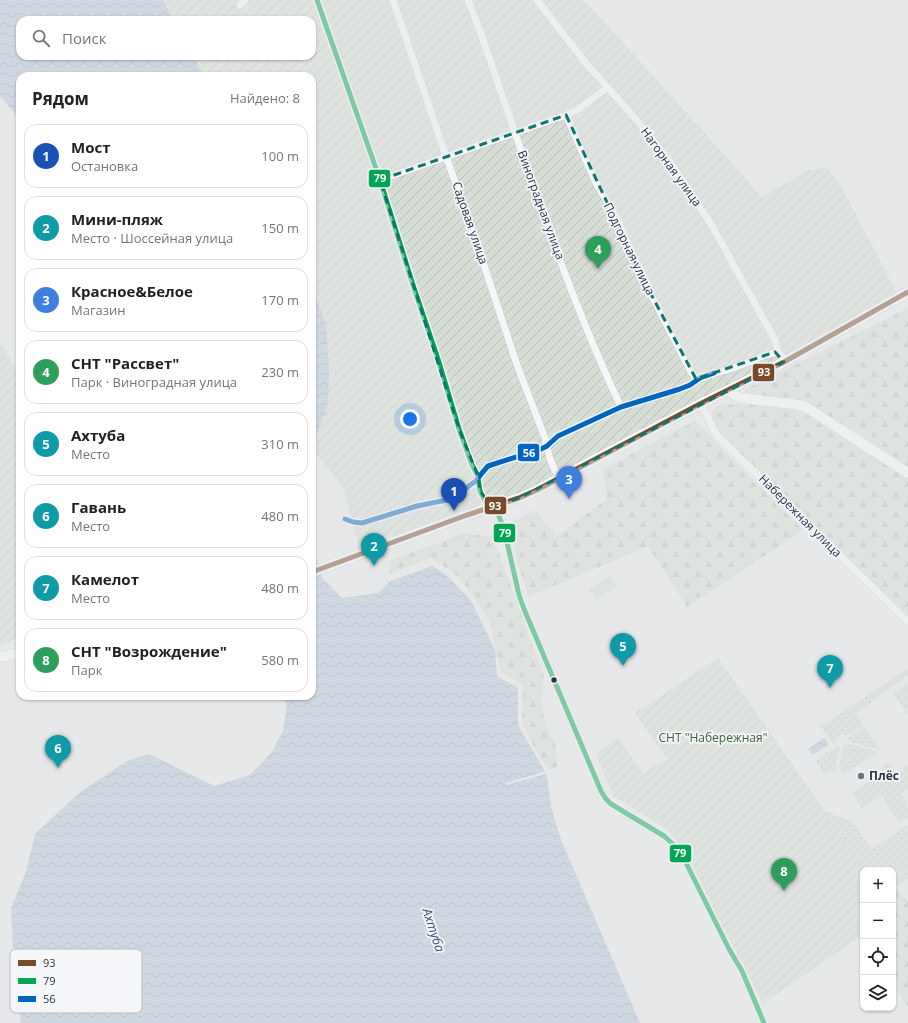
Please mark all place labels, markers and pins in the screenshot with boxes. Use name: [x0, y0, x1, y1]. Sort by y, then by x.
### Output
pin: 4: [585, 236, 611, 269]
pin: 3: [556, 466, 582, 499]
pin: 1: [441, 478, 467, 511]
pin: 2: [361, 533, 387, 566]
pin: 5: [610, 633, 636, 666]
pin: 7: [817, 655, 843, 688]
unlabelled marker: [549, 675, 559, 685]
pin: 6: [45, 735, 71, 768]
place label: Плёс: [869, 767, 899, 784]
marker: Плёс: [856, 771, 866, 781]
pin: 8: [771, 858, 797, 891]

